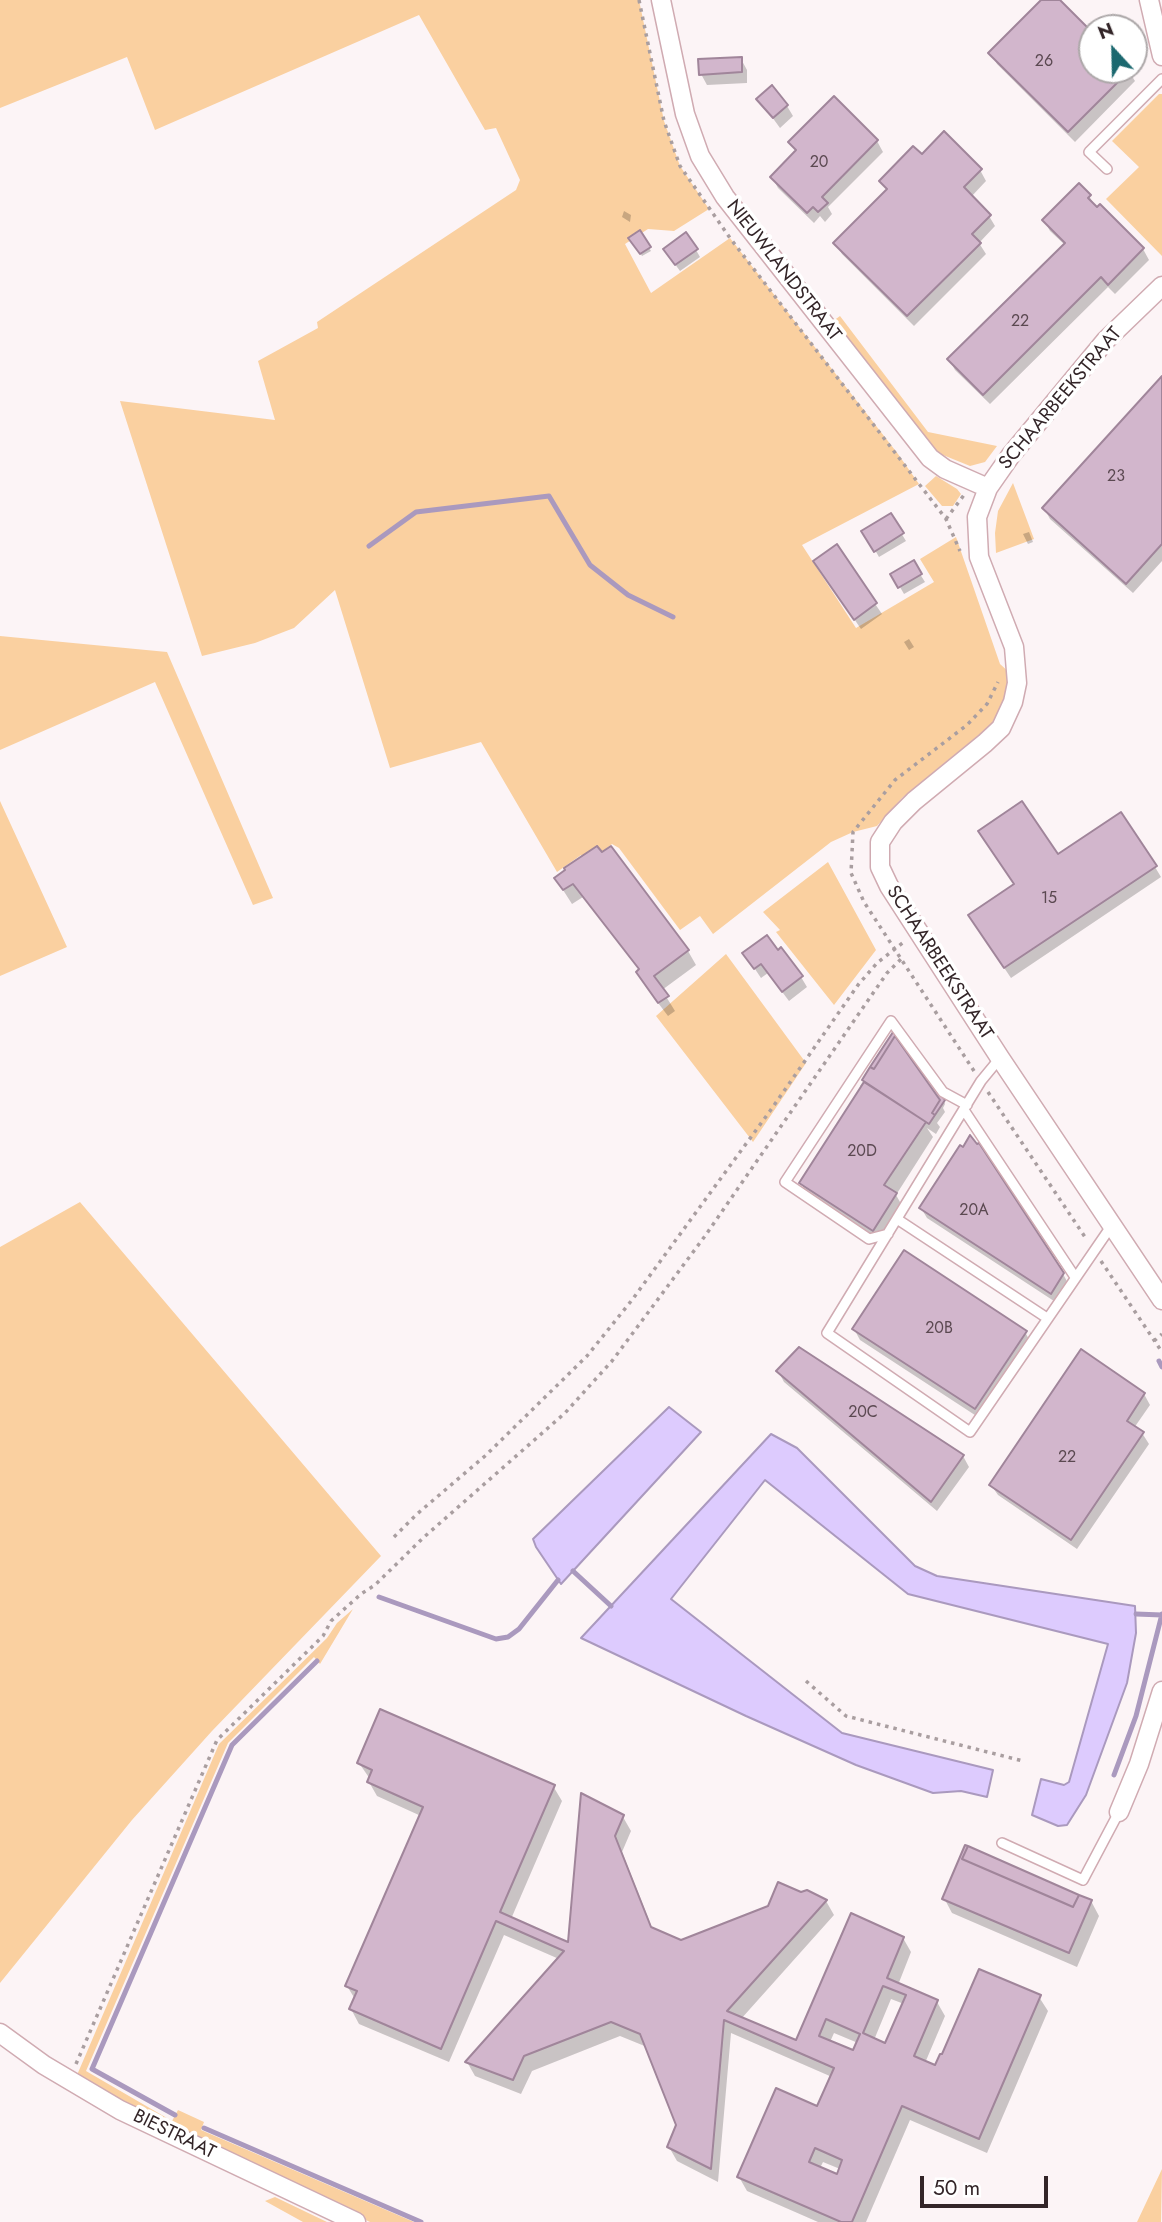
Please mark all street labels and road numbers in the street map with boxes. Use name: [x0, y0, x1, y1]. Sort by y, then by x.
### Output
street label: NIEUWLANDSTRAAT: [721, 196, 845, 346]
street label: SCHAARBEEKSTRAAT: [995, 323, 1127, 475]
street label: SCHAARBEEKSTRAAT: [881, 882, 997, 1044]
street label: BIESTRAAT: [129, 2105, 219, 2165]

